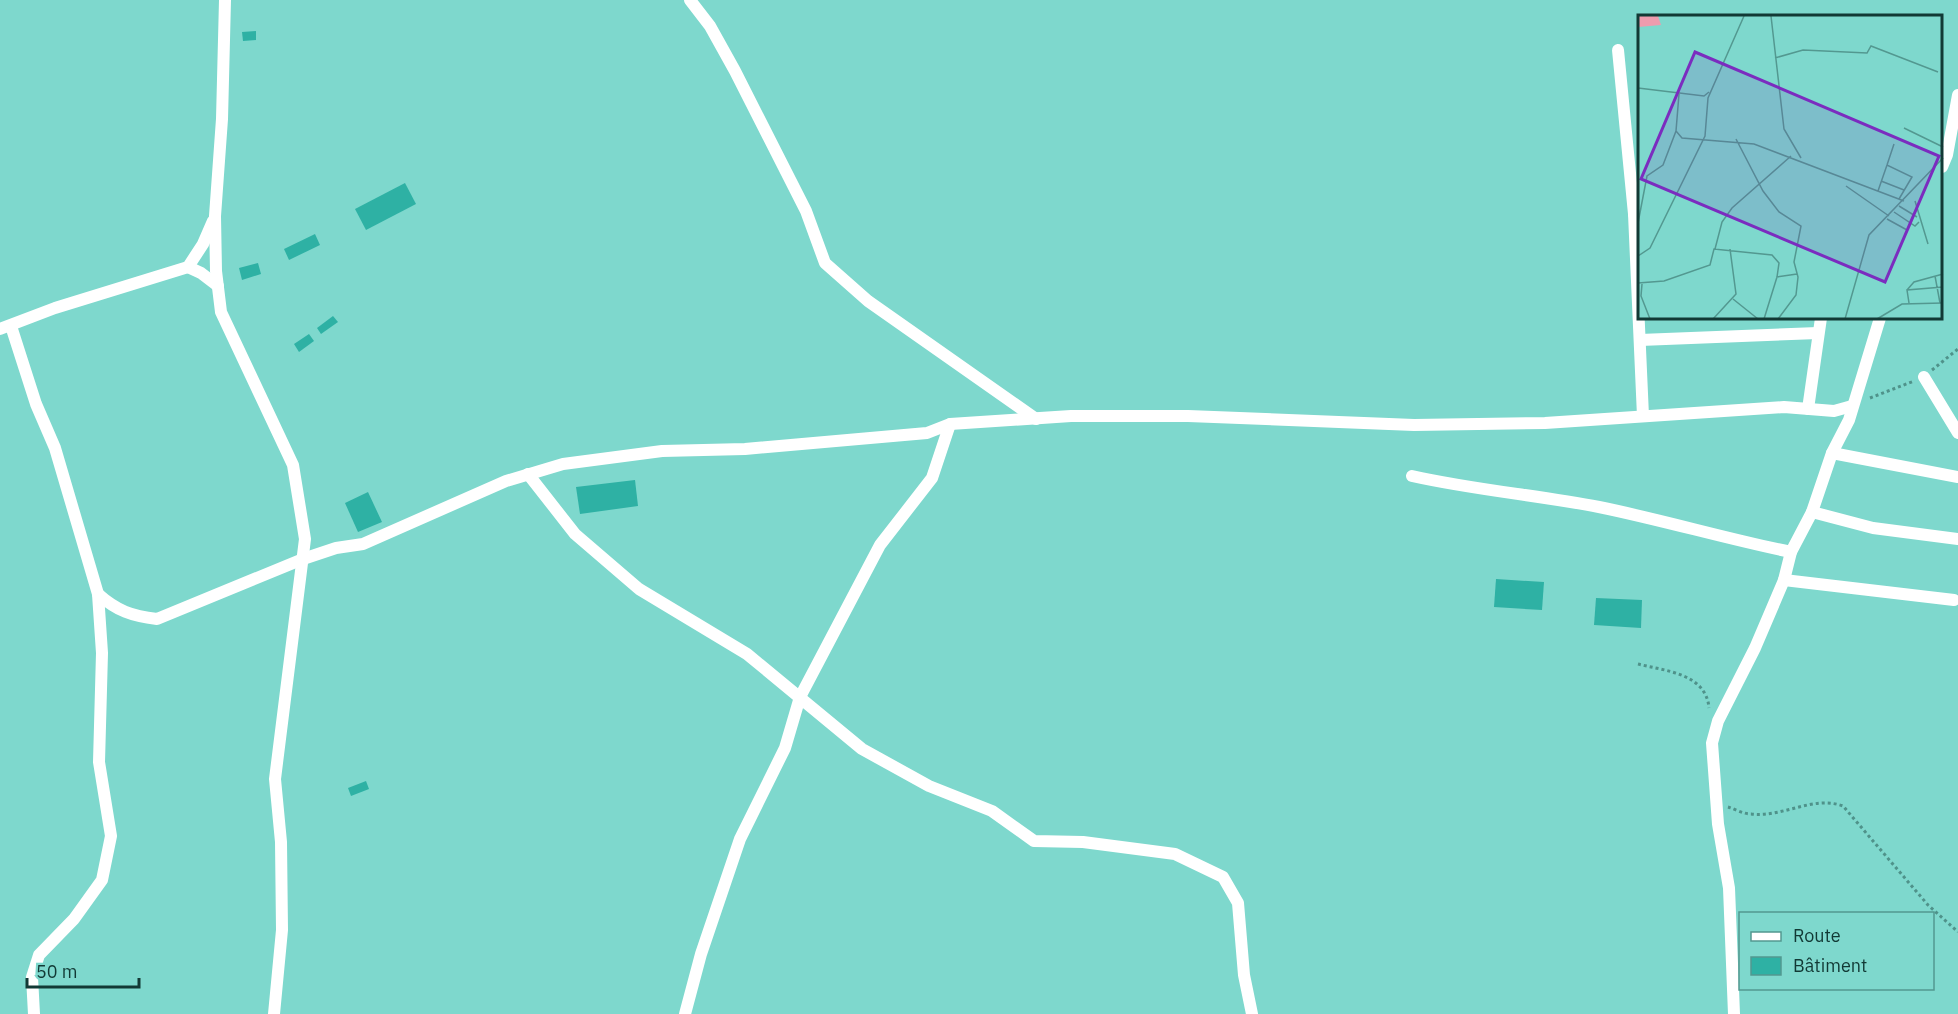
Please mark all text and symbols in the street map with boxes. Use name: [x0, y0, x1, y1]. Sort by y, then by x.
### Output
inset map: [1638, 15, 1943, 320]
legend: [1739, 912, 1934, 990]
text: Route: [1793, 924, 1841, 947]
scale bar: [27, 951, 140, 989]
text: Bâtiment: [1793, 954, 1867, 977]
text: 50 m: [36, 960, 78, 983]

